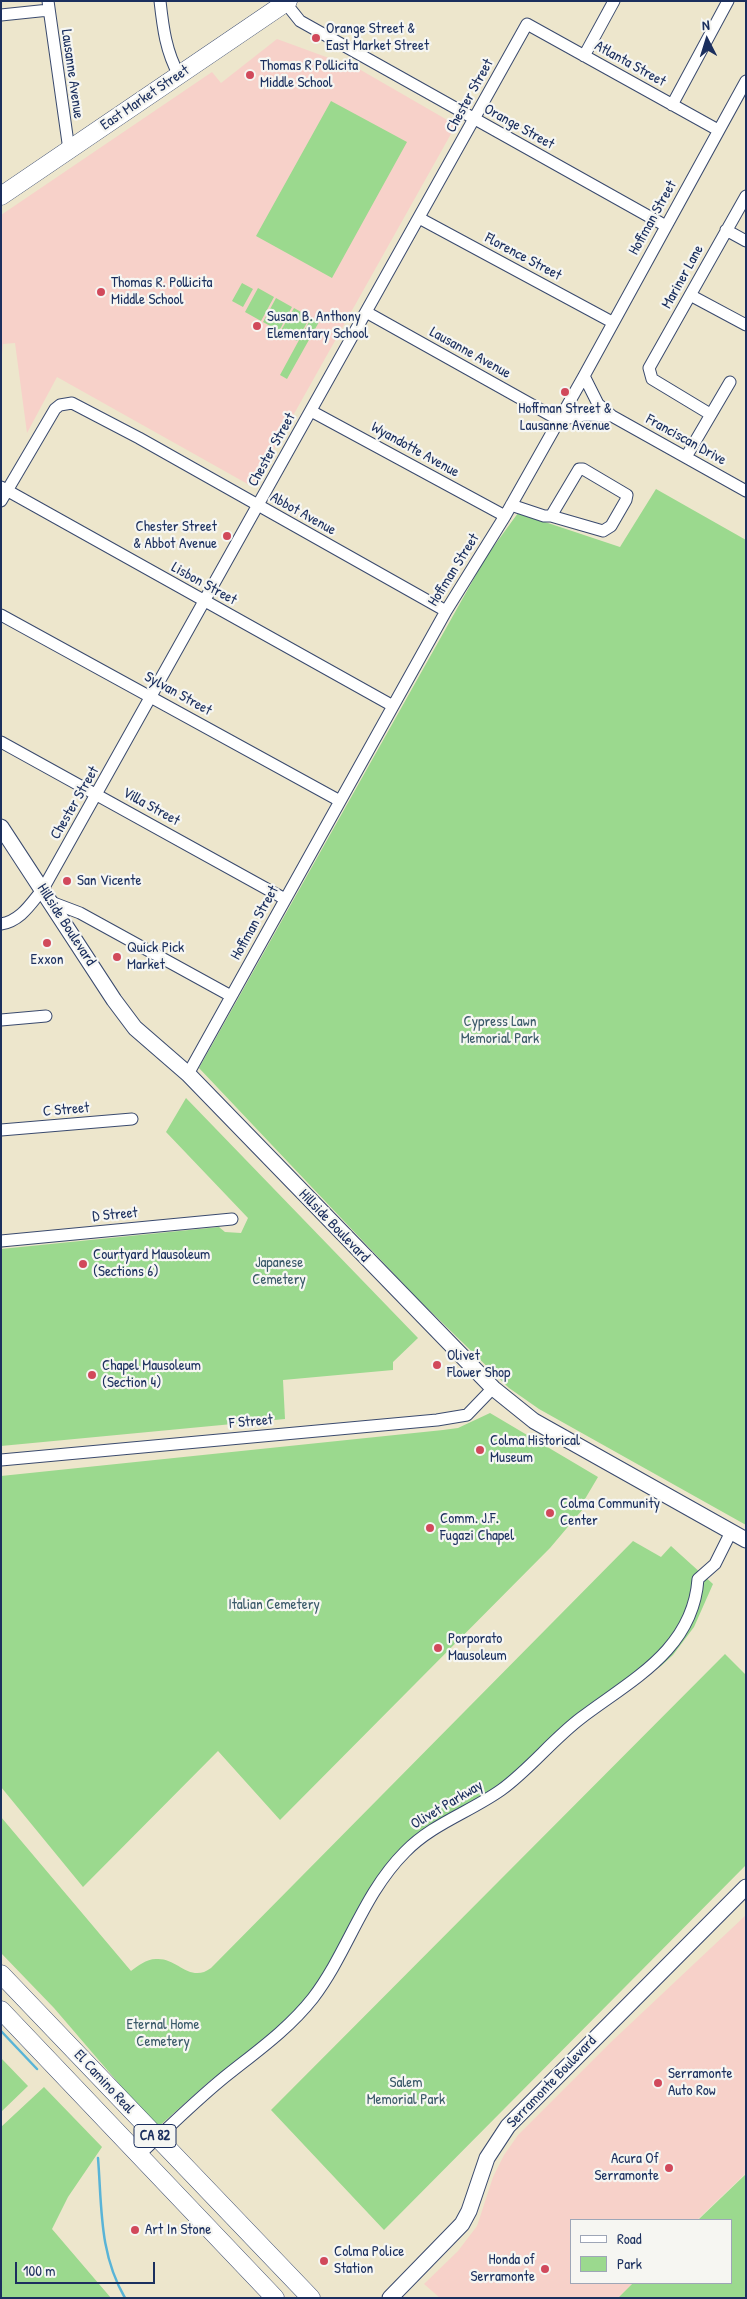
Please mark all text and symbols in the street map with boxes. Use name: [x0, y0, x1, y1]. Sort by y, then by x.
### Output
north arrow: [682, 15, 732, 65]
text: N: [701, 15, 710, 34]
place label: Orange Street & East Market Street: [326, 20, 429, 55]
street label: Lausanne Avenue: [57, 28, 87, 120]
marker: Orange Street & East Market Street: [310, 32, 322, 44]
street label: Atlanta Street: [591, 37, 669, 91]
street label: Chester Street: [442, 56, 498, 136]
place label: Thomas R Pollicita Middle School: [260, 57, 358, 92]
street label: East Market Street: [97, 62, 193, 134]
marker: Thomas R Pollicita Middle School: [244, 69, 256, 81]
street label: Orange Street: [481, 100, 557, 154]
street label: Hoffman Street: [625, 178, 681, 258]
street label: Florence Street: [482, 229, 564, 285]
street label: Mariner Lane: [658, 242, 708, 312]
place label: Thomas R. Pollicita Middle School: [111, 274, 212, 309]
marker: Thomas R. Pollicita Middle School: [95, 286, 107, 298]
place label: Susan B. Anthony Elementary School: [267, 308, 368, 343]
marker: Susan B. Anthony Elementary School: [251, 320, 263, 332]
street label: Lausanne Avenue: [426, 323, 514, 383]
marker: Hoffman Street & Lausanne Avenue: [559, 386, 571, 398]
place label: Hoffman Street & Lausanne Avenue: [518, 400, 612, 435]
street label: Chester Street: [244, 410, 300, 490]
street label: Franciscan Drive: [643, 411, 729, 469]
street label: Wyandotte Avenue: [368, 418, 462, 482]
street label: Abbot Avenue: [267, 489, 339, 539]
place label: Chester Street & Abbot Avenue: [133, 518, 217, 553]
marker: Chester Street & Abbot Avenue: [221, 530, 233, 542]
street label: Hoffman Street: [425, 530, 483, 610]
street label: Lisbon Street: [168, 559, 240, 609]
street label: Sylvan Street: [141, 668, 215, 720]
street label: Chester Street: [47, 763, 103, 843]
street label: Villa Street: [119, 784, 183, 830]
place label: San Vicente: [77, 872, 141, 890]
marker: San Vicente: [61, 875, 73, 887]
street label: Hillside Boulevard: [33, 881, 99, 969]
street label: Hoffman Street: [227, 883, 283, 963]
marker: Exxon: [41, 937, 53, 949]
place label: Quick Pick Market: [127, 939, 184, 974]
place label: Exxon: [31, 951, 63, 969]
marker: Quick Pick Market: [111, 951, 123, 963]
park label: Cypress Lawn Memorial Park: [461, 1013, 539, 1048]
street label: C Street: [42, 1099, 90, 1121]
street label: Hillside Boulevard: [295, 1186, 373, 1266]
street label: D Street: [92, 1204, 138, 1226]
place label: Courtyard Mausoleum (Sections 6): [93, 1246, 210, 1281]
park label: Japanese Cemetery: [252, 1254, 306, 1289]
marker: Courtyard Mausoleum (Sections 6): [77, 1258, 89, 1270]
place label: Olivet Flower Shop: [447, 1347, 510, 1382]
place label: Chapel Mausoleum (Section 4): [102, 1357, 201, 1392]
marker: Olivet Flower Shop: [431, 1359, 443, 1371]
marker: Chapel Mausoleum (Section 4): [86, 1369, 98, 1381]
street label: F Street: [228, 1411, 274, 1433]
place label: Colma Historical Museum: [490, 1432, 580, 1467]
marker: Colma Historical Museum: [474, 1444, 486, 1456]
place label: Colma Community Center: [560, 1495, 660, 1530]
marker: Colma Community Center: [544, 1507, 556, 1519]
place label: Comm. J.F. Fugazi Chapel: [440, 1510, 514, 1545]
marker: Comm. J.F. Fugazi Chapel: [424, 1522, 436, 1534]
park label: Italian Cemetery: [228, 1596, 320, 1614]
place label: Porporato Mausoleum: [448, 1630, 507, 1665]
marker: Porporato Mausoleum: [432, 1642, 444, 1654]
street label: Olivet Parkway: [408, 1777, 486, 1833]
park label: Eternal Home Cemetery: [127, 2016, 199, 2051]
street label: Serramonte Boulevard: [503, 2032, 601, 2132]
street label: El Camino Real: [70, 2046, 138, 2118]
place label: Serramonte Auto Row: [668, 2065, 732, 2100]
park label: Salem Memorial Park: [367, 2074, 445, 2109]
marker: Serramonte Auto Row: [652, 2077, 664, 2089]
road number: CA 82: [134, 2124, 176, 2148]
place label: Acura Of Serramonte: [595, 2150, 659, 2185]
marker: Acura Of Serramonte: [663, 2162, 675, 2174]
legend: [570, 2219, 732, 2284]
place label: Art In Stone: [145, 2221, 211, 2239]
marker: Art In Stone: [129, 2224, 141, 2236]
text: Road: [617, 2228, 642, 2249]
place label: Colma Police Station: [334, 2243, 404, 2278]
place label: Honda of Serramonte: [471, 2251, 535, 2286]
scale bar: [18, 2252, 158, 2284]
text: Park: [617, 2253, 642, 2274]
marker: Colma Police Station: [318, 2255, 330, 2267]
text: 100 m: [23, 2260, 56, 2281]
marker: Honda of Serramonte: [539, 2263, 551, 2275]

